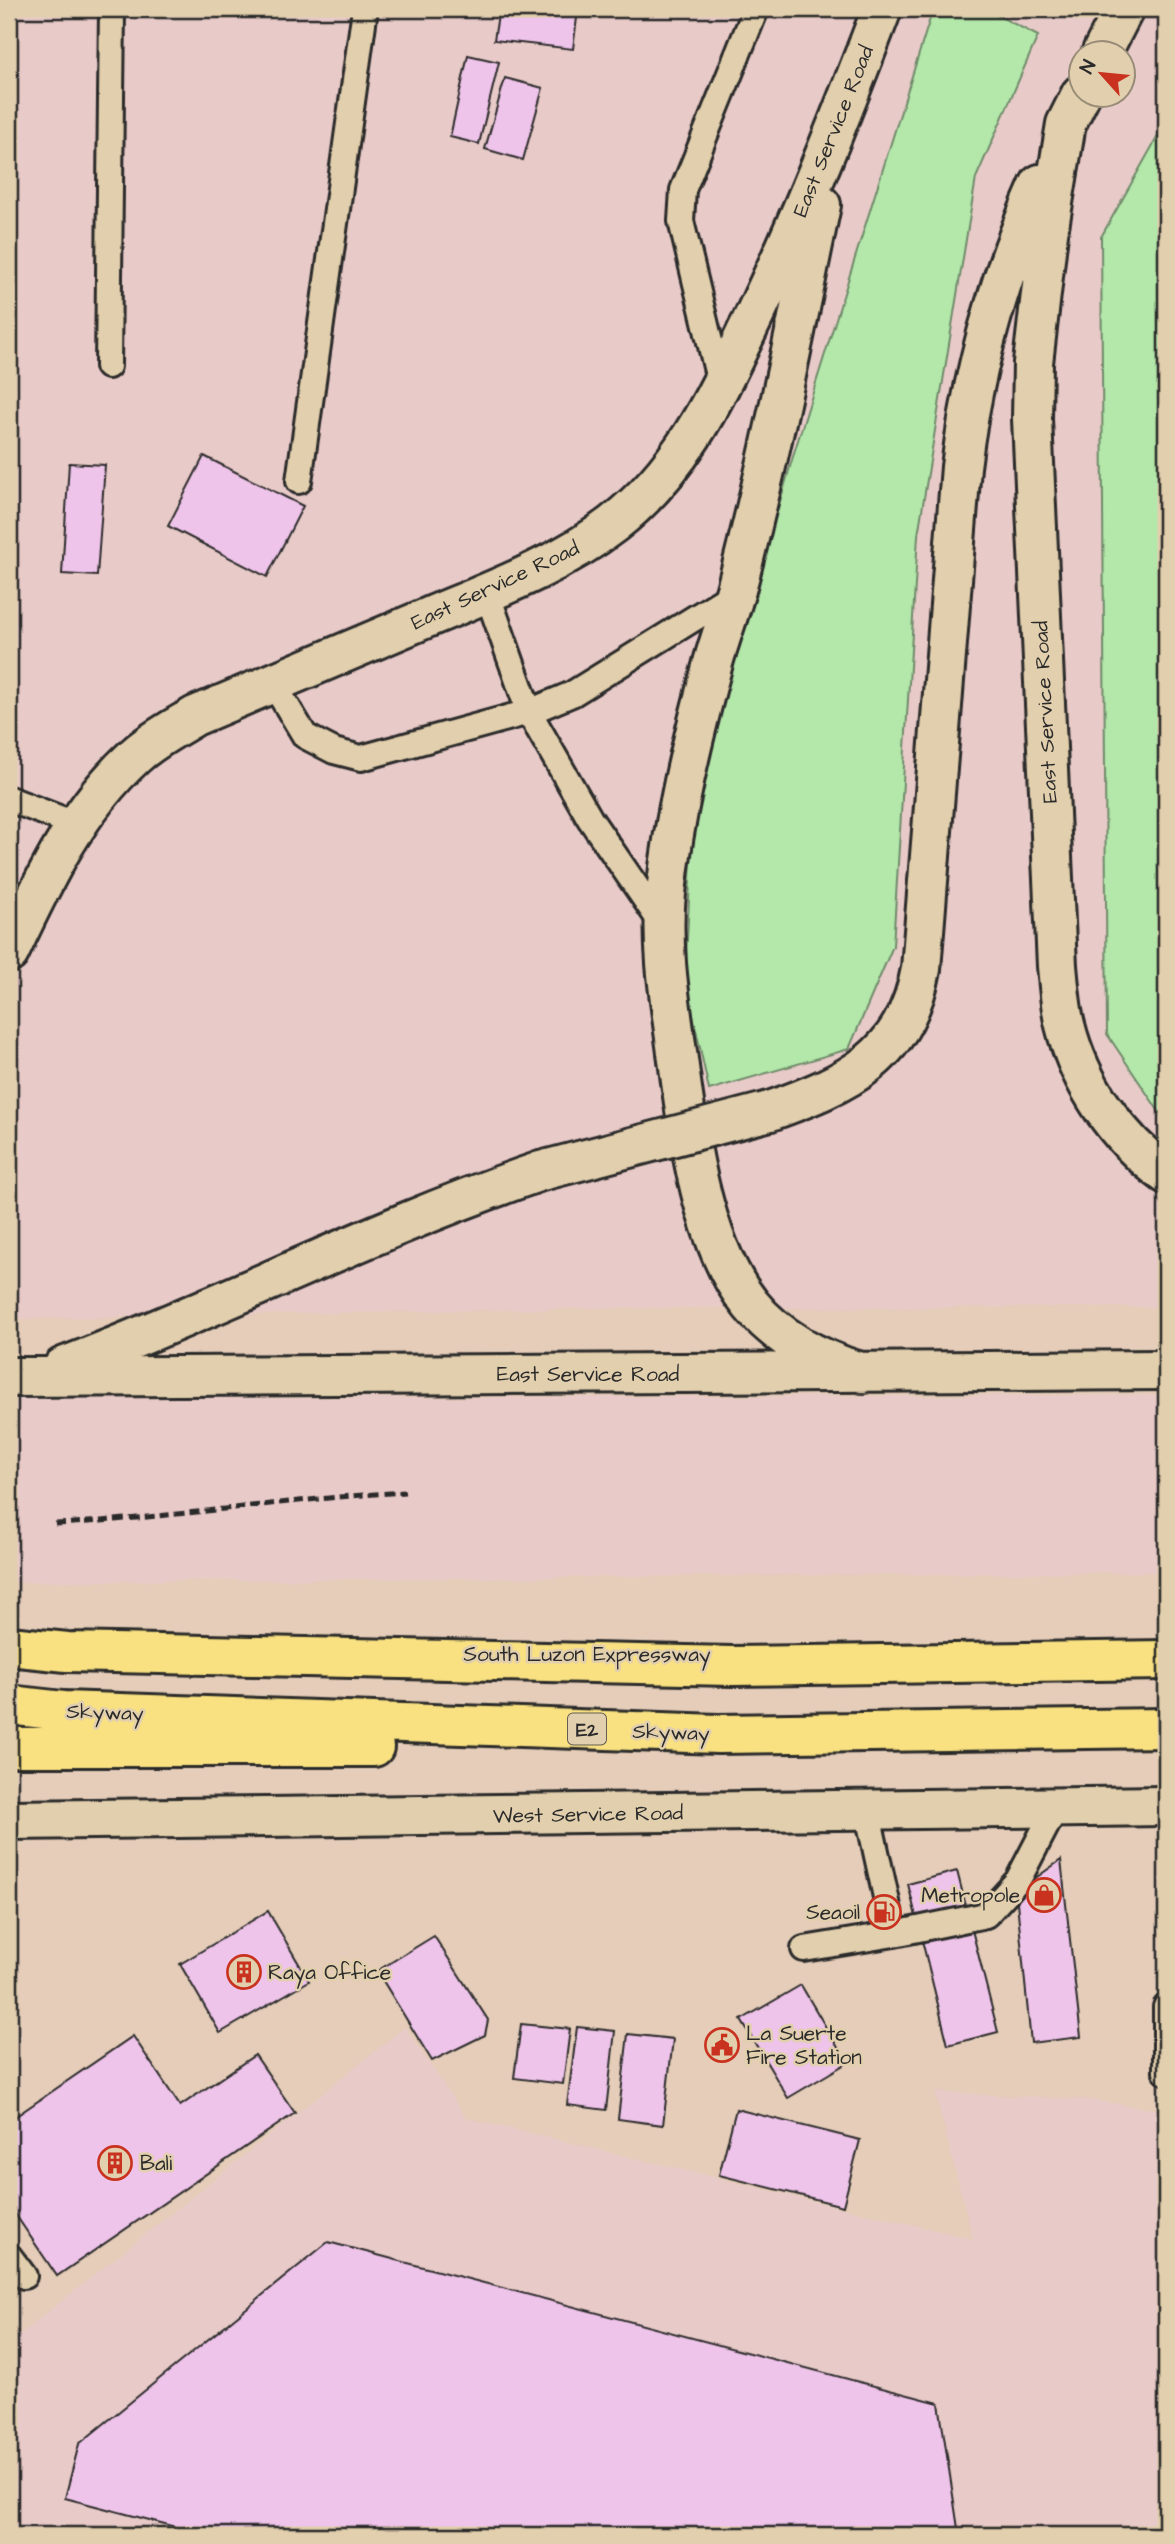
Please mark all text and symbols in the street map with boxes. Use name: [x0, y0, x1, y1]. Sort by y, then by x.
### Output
north arrow: [1066, 38, 1136, 108]
street label: East Service Road: [786, 41, 881, 221]
text: N: [1073, 55, 1103, 78]
street label: East Service Road: [406, 534, 584, 637]
street label: East Service Road: [1026, 620, 1065, 804]
street label: East Service Road: [497, 1360, 679, 1389]
street label: South Luzon Expressway: [464, 1640, 711, 1671]
street label: Skyway: [66, 1697, 144, 1730]
road number: E2: [568, 1714, 606, 1744]
street label: Skyway: [632, 1717, 710, 1750]
street label: West Service Road: [493, 1798, 684, 1831]
shop icon: Metropole: [1025, 1876, 1063, 1914]
place label: Metropole: [921, 1881, 1020, 1911]
fuel station icon: Seaoil: [865, 1893, 903, 1931]
place label: Seaoil: [806, 1898, 860, 1927]
building icon: Raya Office: [225, 1953, 263, 1991]
place label: Raya Office: [268, 1958, 391, 1989]
place label: La Suerte Fire Station: [746, 2019, 862, 2072]
public building icon: La Suerte Fire Station: [703, 2026, 741, 2064]
building icon: Bali: [96, 2144, 134, 2182]
place label: Bali: [140, 2149, 172, 2178]

